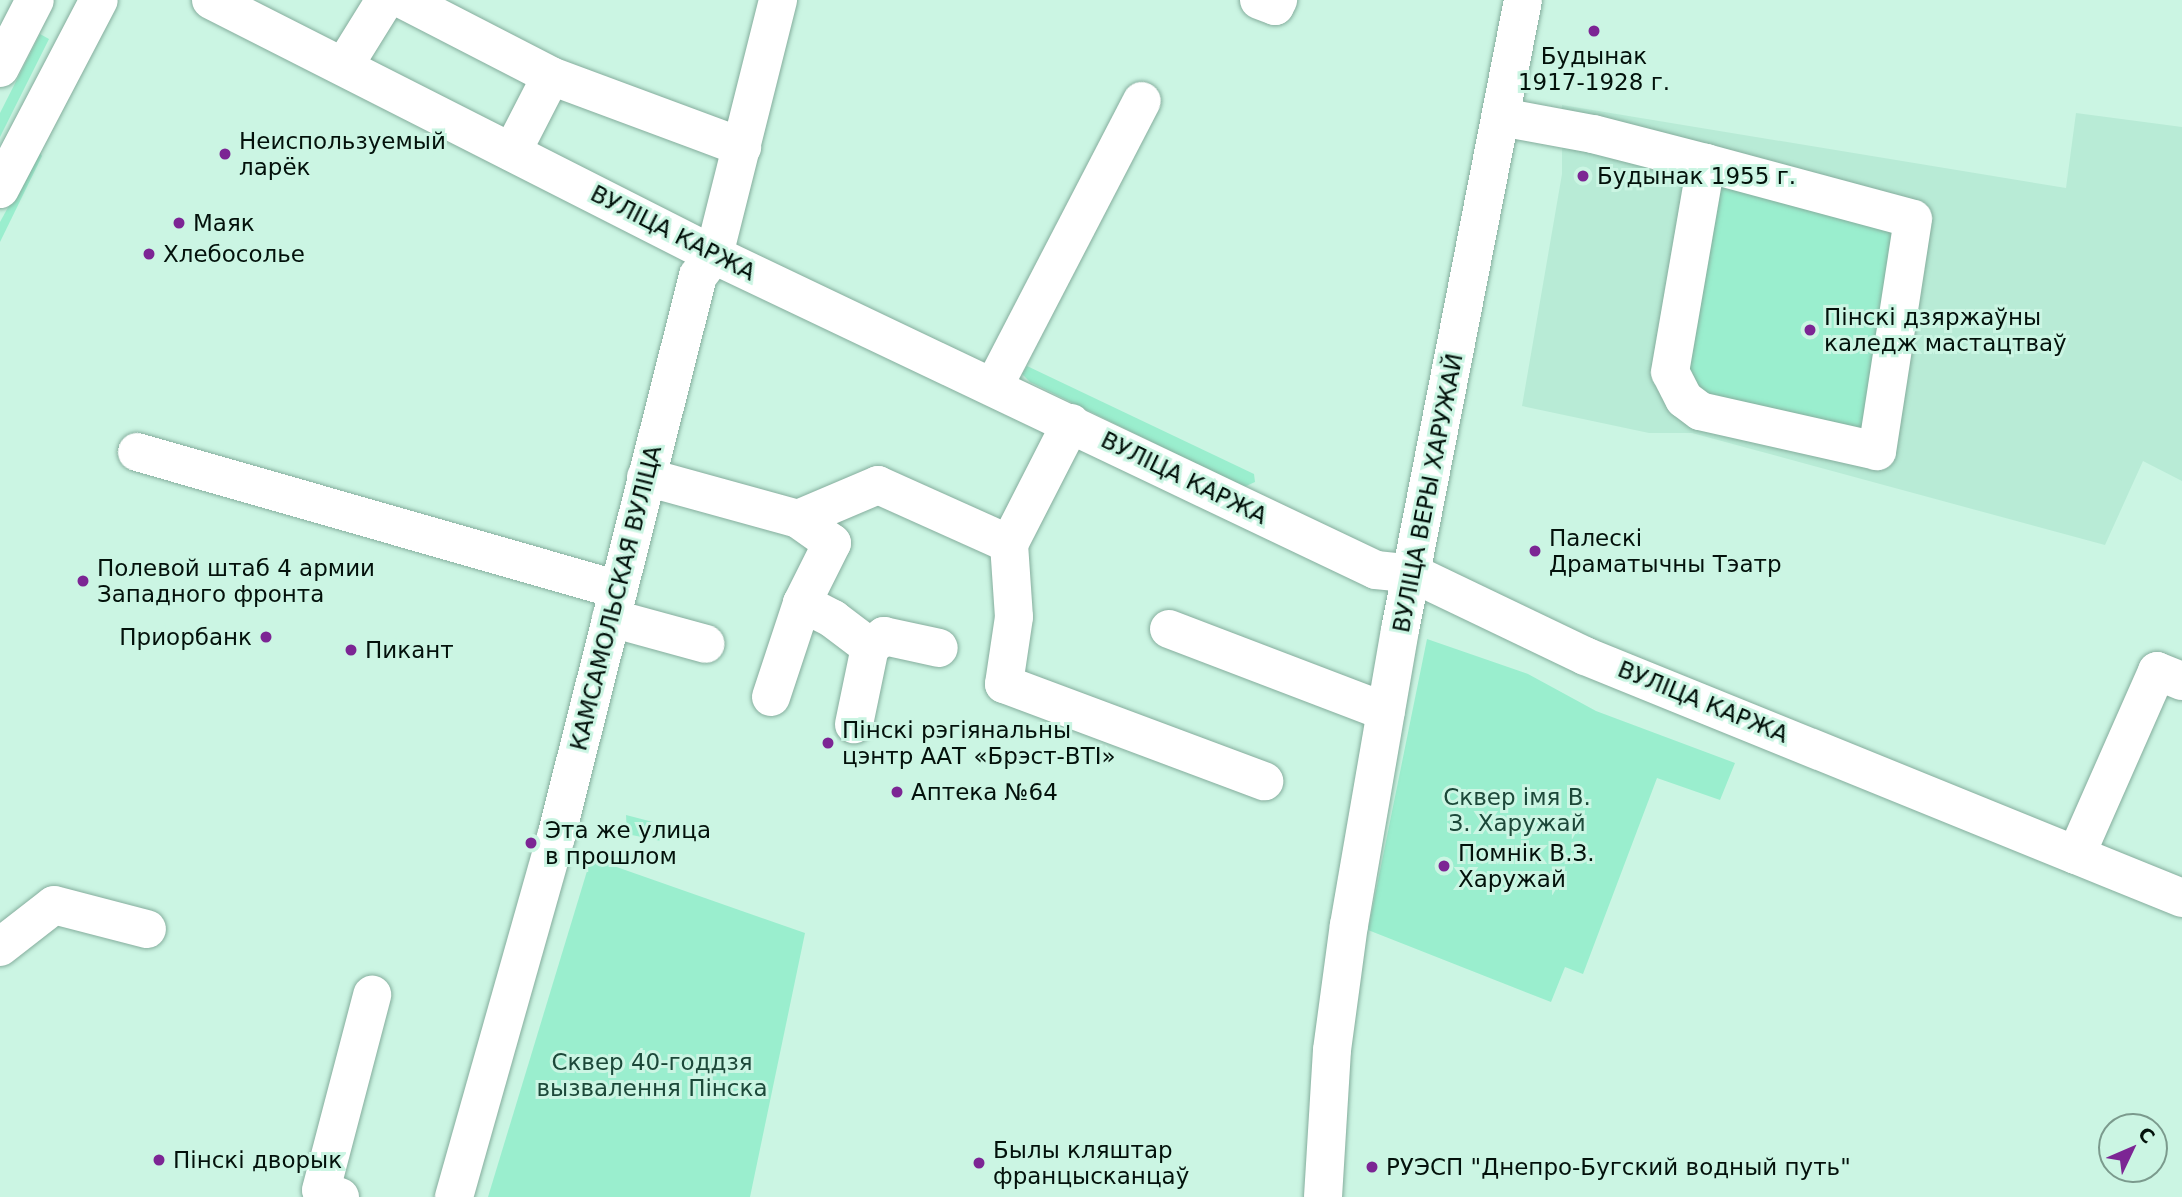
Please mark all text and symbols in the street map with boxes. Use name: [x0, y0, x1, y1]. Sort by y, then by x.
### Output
marker: Будынак 1917-1928 г.: [1586, 23, 1602, 39]
place label: Будынак 1917-1928 г.: [1518, 42, 1670, 96]
place label: Неиспользуемый ларёк: [239, 127, 446, 181]
marker: Неиспользуемый ларёк: [217, 146, 233, 162]
place label: Будынак 1955 г.: [1597, 162, 1796, 190]
marker: Будынак 1955 г.: [1575, 168, 1591, 184]
street label: ВУЛІЦА КАРЖА: [586, 180, 760, 286]
place label: Маяк: [193, 209, 255, 237]
marker: Маяк: [171, 215, 187, 231]
place label: Хлебосолье: [163, 240, 305, 268]
marker: Хлебосолье: [141, 246, 157, 262]
place label: Пінскі дзяржаўны каледж мастацтваў: [1824, 303, 2067, 357]
marker: Пінскі дзяржаўны каледж мастацтваў: [1802, 322, 1818, 338]
street label: ВУЛІЦА ВЕРЫ ХАРУЖАЙ: [1387, 351, 1469, 635]
street label: ВУЛІЦА КАРЖА: [1097, 426, 1271, 530]
street label: КАМСАМОЛЬСКАЯ ВУЛІЦА: [565, 443, 667, 753]
place label: Палескі Драматычны Тэатр: [1549, 524, 1782, 578]
marker: Палескі Драматычны Тэатр: [1527, 543, 1543, 559]
place label: Полевой штаб 4 армии Западного фронта: [97, 554, 375, 608]
marker: Полевой штаб 4 армии Западного фронта: [75, 573, 91, 589]
place label: Приорбанк: [119, 623, 252, 651]
marker: Приорбанк: [258, 629, 274, 645]
place label: Пикант: [365, 636, 454, 664]
marker: Пикант: [343, 642, 359, 658]
street label: ВУЛІЦА КАРЖА: [1614, 655, 1792, 749]
place label: Пінскі рэгіянальны цэнтр ААТ «Брэст-ВТІ»: [842, 716, 1116, 770]
marker: Пінскі рэгіянальны цэнтр ААТ «Брэст-ВТІ»: [820, 735, 836, 751]
place label: Аптека №64: [911, 778, 1058, 806]
park label: Сквер імя В. З. Харужай: [1443, 783, 1591, 837]
marker: Аптека №64: [889, 784, 905, 800]
place label: Эта же улица в прошлом: [545, 816, 711, 870]
marker: Эта же улица в прошлом: [523, 835, 539, 851]
place label: Помнік В.З. Харужай: [1458, 839, 1594, 893]
marker: Помнік В.З. Харужай: [1436, 858, 1452, 874]
park label: Сквер 40-годдзя вызвалення Пінска: [536, 1048, 768, 1102]
north arrow: [2098, 1113, 2168, 1183]
text: С: [2134, 1122, 2159, 1147]
place label: Былы кляштар францысканцаў: [993, 1136, 1189, 1190]
place label: Пінскі дворык: [173, 1146, 342, 1174]
marker: Пінскі дворык: [151, 1152, 167, 1168]
place label: РУЭСП "Днепро-Бугский водный путь": [1386, 1153, 1851, 1181]
marker: Былы кляштар францысканцаў: [971, 1155, 987, 1171]
marker: РУЭСП "Днепро-Бугский водный путь": [1364, 1159, 1380, 1175]

